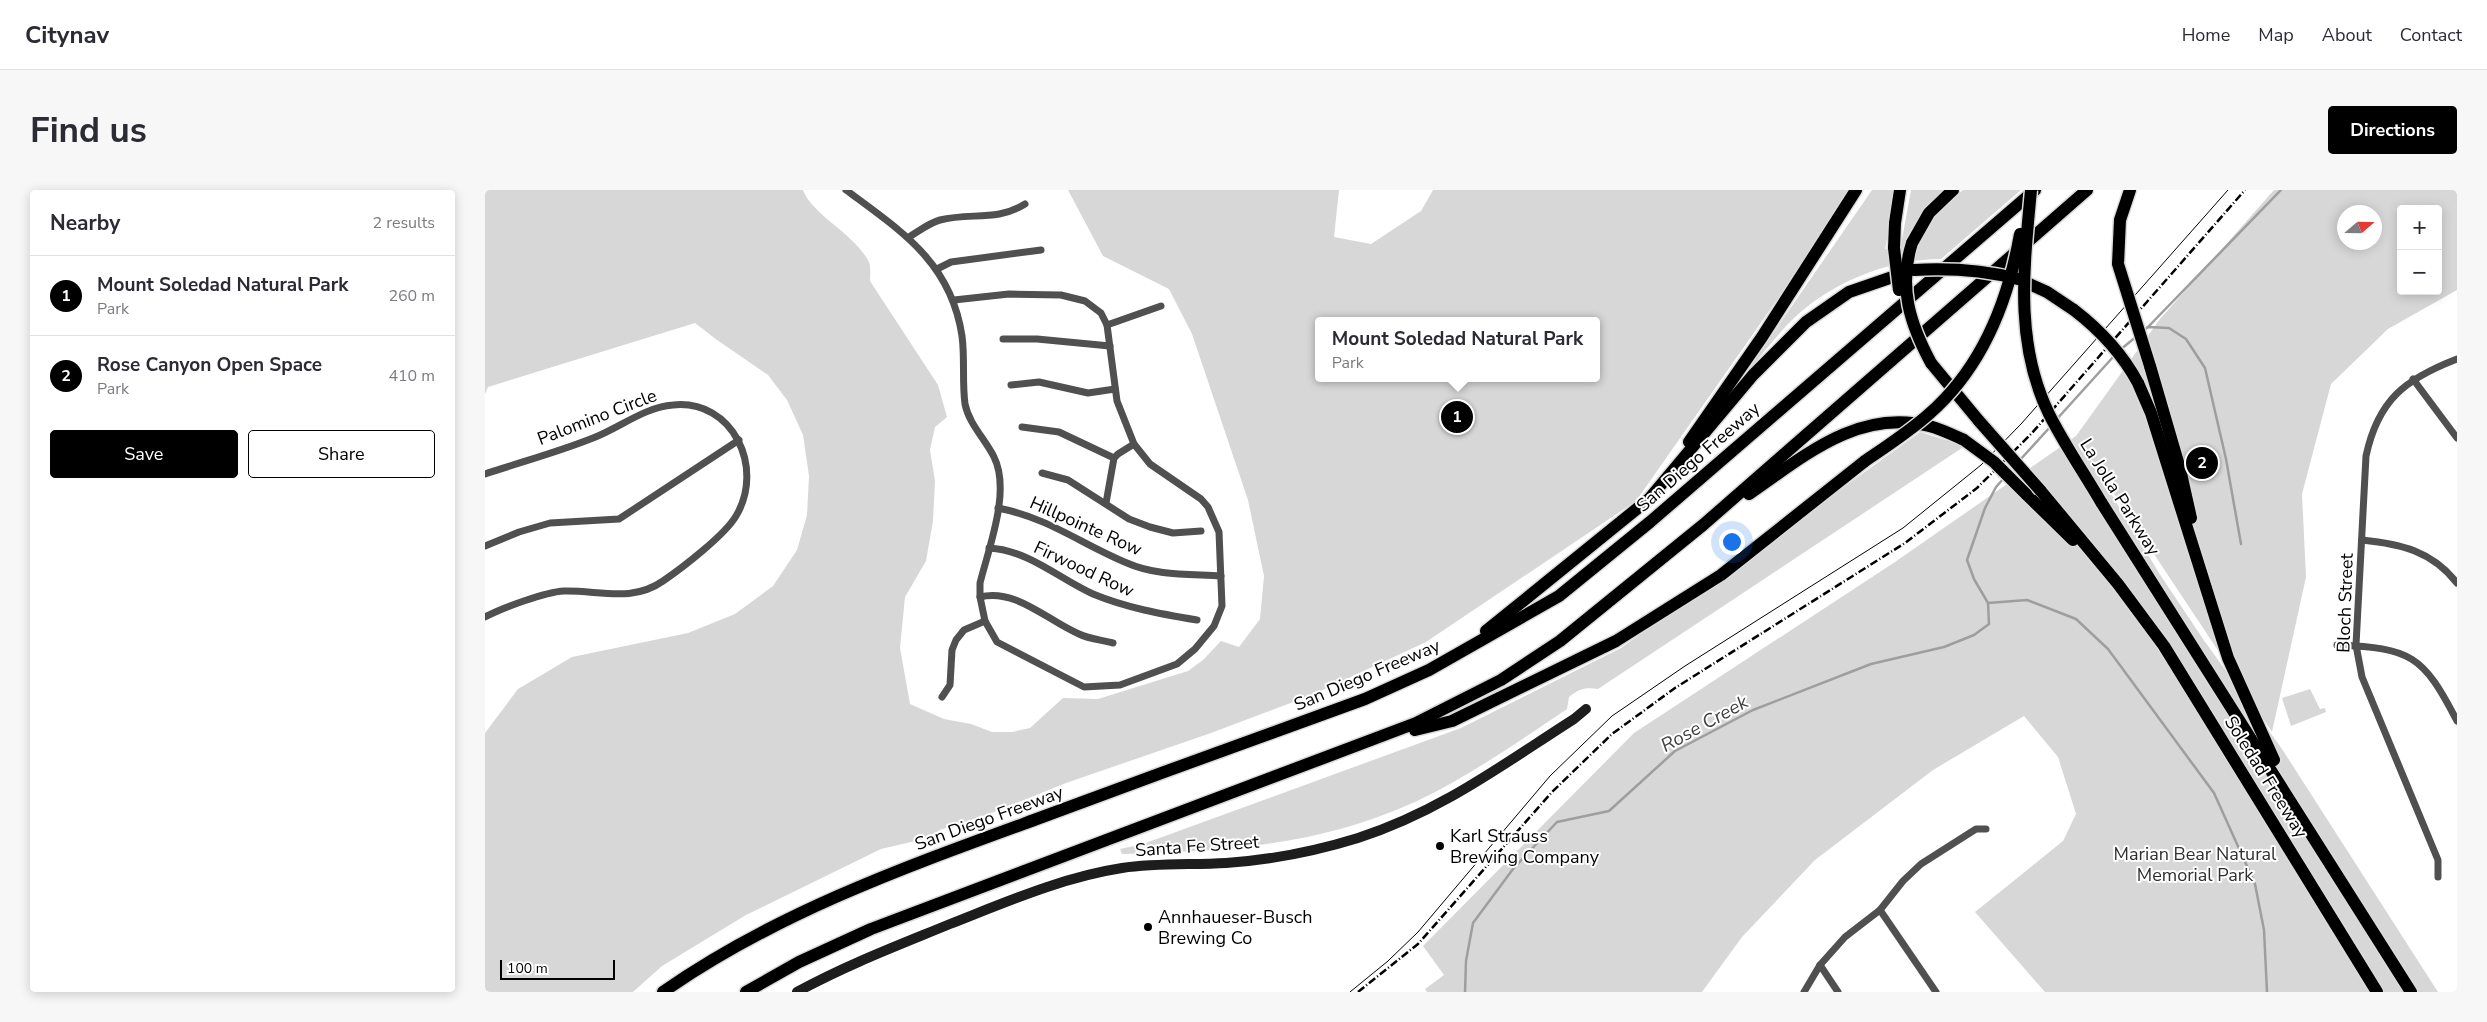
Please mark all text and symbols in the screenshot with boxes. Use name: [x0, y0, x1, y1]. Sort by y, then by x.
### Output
text: Citynav: [25, 19, 109, 51]
text: Home: [2182, 23, 2230, 47]
text: Map: [2258, 23, 2294, 47]
text: About: [2322, 23, 2372, 47]
text: Contact: [2400, 23, 2462, 47]
button: Directions: [2328, 106, 2457, 154]
text: Find us: [30, 107, 147, 154]
north arrow: [2337, 205, 2382, 250]
map controls: [2397, 205, 2442, 295]
button: +: [2397, 205, 2442, 250]
text: Nearby: [50, 209, 120, 237]
text: 2 results: [373, 212, 435, 234]
button: −: [2397, 250, 2442, 295]
text: Mount Soledad Natural Park: [97, 272, 348, 298]
text: 1: [61, 285, 71, 307]
text: 260 m: [388, 285, 435, 307]
text: Park: [97, 298, 129, 320]
popup: [1315, 317, 1600, 382]
text: Mount Soledad Natural Park: [1332, 326, 1583, 352]
text: Rose Canyon Open Space: [97, 352, 322, 378]
text: Park: [1332, 352, 1364, 374]
text: 2: [61, 365, 71, 387]
text: 410 m: [388, 365, 435, 387]
text: Park: [97, 378, 129, 400]
street label: Palomino Circle: [534, 383, 660, 451]
street label: San Diego Freeway: [1631, 396, 1765, 517]
pin: 1: [1441, 398, 1473, 436]
button: Save: [50, 430, 238, 478]
button: Share: [248, 430, 435, 478]
street label: La Jolla Parkway: [2074, 434, 2166, 561]
pin: 2: [2186, 444, 2218, 482]
street label: Hillpointe Row: [1026, 490, 1146, 562]
your location: [1719, 529, 1745, 555]
street label: Firwood Row: [1030, 535, 1138, 603]
street label: Bloch Street: [2331, 552, 2359, 653]
street label: San Diego Freeway: [1290, 633, 1444, 717]
water label: Rose Creek: [1656, 689, 1753, 759]
street label: Soledad Freeway: [2219, 711, 2314, 843]
street label: San Diego Freeway: [911, 780, 1067, 856]
place label: Karl Strauss Brewing Company: [1450, 824, 1600, 869]
street label: Santa Fe Street: [1134, 830, 1260, 862]
marker: Karl Strauss Brewing Company: [1434, 840, 1446, 852]
park label: Marian Bear Natural Memorial Park: [2114, 842, 2277, 887]
place label: Annhaueser-Busch Brewing Co: [1158, 905, 1312, 950]
marker: Annhaueser-Busch Brewing Co: [1142, 921, 1154, 933]
scale bar: [500, 957, 615, 980]
text: 100 m: [507, 959, 548, 978]

